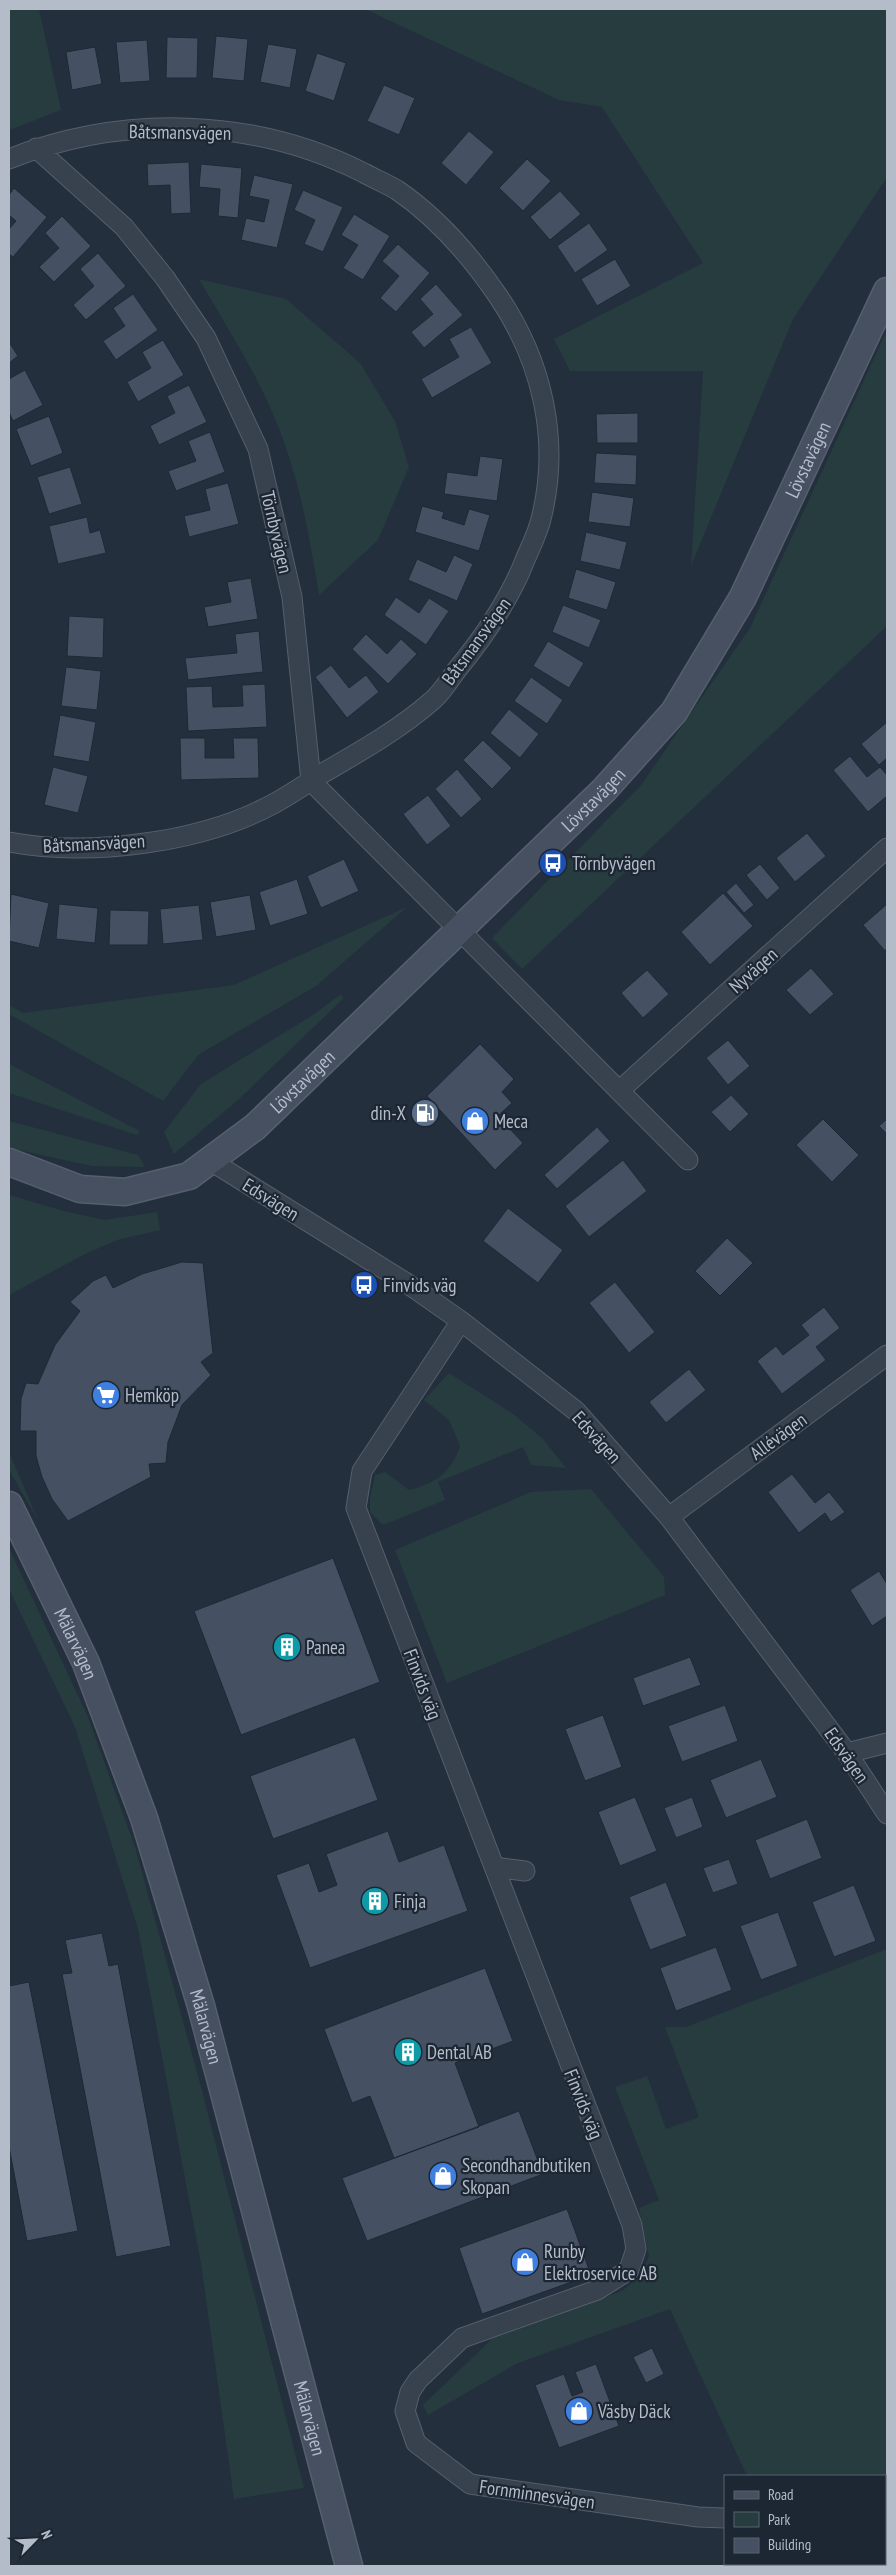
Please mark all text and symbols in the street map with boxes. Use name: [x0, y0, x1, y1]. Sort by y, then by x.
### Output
street label: Båtsmansvägen: [129, 119, 231, 145]
street label: Lövstavägen: [779, 418, 836, 502]
street label: Törnbyvägen: [256, 489, 298, 575]
street label: Båtsmansvägen: [436, 593, 516, 689]
street label: Lövstavägen: [556, 762, 630, 837]
street label: Båtsmansvägen: [42, 828, 146, 858]
bus stop icon: Törnbyvägen: [538, 848, 568, 878]
place label: Törnbyvägen: [572, 851, 656, 875]
street label: Nyvägen: [724, 942, 782, 998]
street label: Lövstavägen: [265, 1044, 340, 1118]
fuel station icon: din-X: [410, 1098, 440, 1128]
place label: din-X: [371, 1101, 406, 1125]
shop icon: Meca: [460, 1106, 490, 1136]
place label: Meca: [494, 1109, 528, 1133]
street label: Edsvägen: [238, 1172, 304, 1226]
bus stop icon: Finvids väg: [349, 1270, 379, 1300]
place label: Finvids väg: [383, 1273, 457, 1297]
supermarket icon: Hemköp: [91, 1380, 121, 1410]
place label: Hemköp: [125, 1383, 179, 1407]
street label: Edsvägen: [567, 1406, 627, 1468]
street label: Allévägen: [745, 1407, 811, 1465]
street label: Mälarvägen: [49, 1604, 103, 1683]
building icon: Panea: [272, 1632, 302, 1662]
place label: Panea: [306, 1635, 345, 1659]
street label: Finvids väg: [399, 1645, 447, 1723]
street label: Edsvägen: [819, 1723, 875, 1787]
building icon: Finja: [360, 1886, 390, 1916]
place label: Finja: [394, 1889, 426, 1913]
street label: Mälarvägen: [185, 1986, 228, 2067]
building icon: Dental AB: [393, 2037, 423, 2067]
place label: Dental AB: [427, 2040, 492, 2064]
street label: Finvids väg: [559, 2065, 609, 2143]
place label: Secondhandbutiken Skopan: [462, 2153, 591, 2199]
shop icon: Secondhandbutiken Skopan: [428, 2161, 458, 2191]
place label: Runby Elektroservice AB: [544, 2239, 657, 2285]
shop icon: Runby Elektroservice AB: [510, 2247, 540, 2277]
street label: Mälarvägen: [289, 2378, 331, 2458]
shop icon: Väsby Däck: [564, 2396, 594, 2426]
place label: Väsby Däck: [597, 2399, 671, 2423]
street label: Fornminnesvägen: [478, 2474, 596, 2514]
legend: [724, 2475, 886, 2565]
text: Road: [768, 2485, 794, 2504]
text: Park: [768, 2510, 790, 2529]
north arrow: [10, 2515, 60, 2565]
text: N: [37, 2528, 57, 2542]
text: Building: [768, 2535, 811, 2554]

